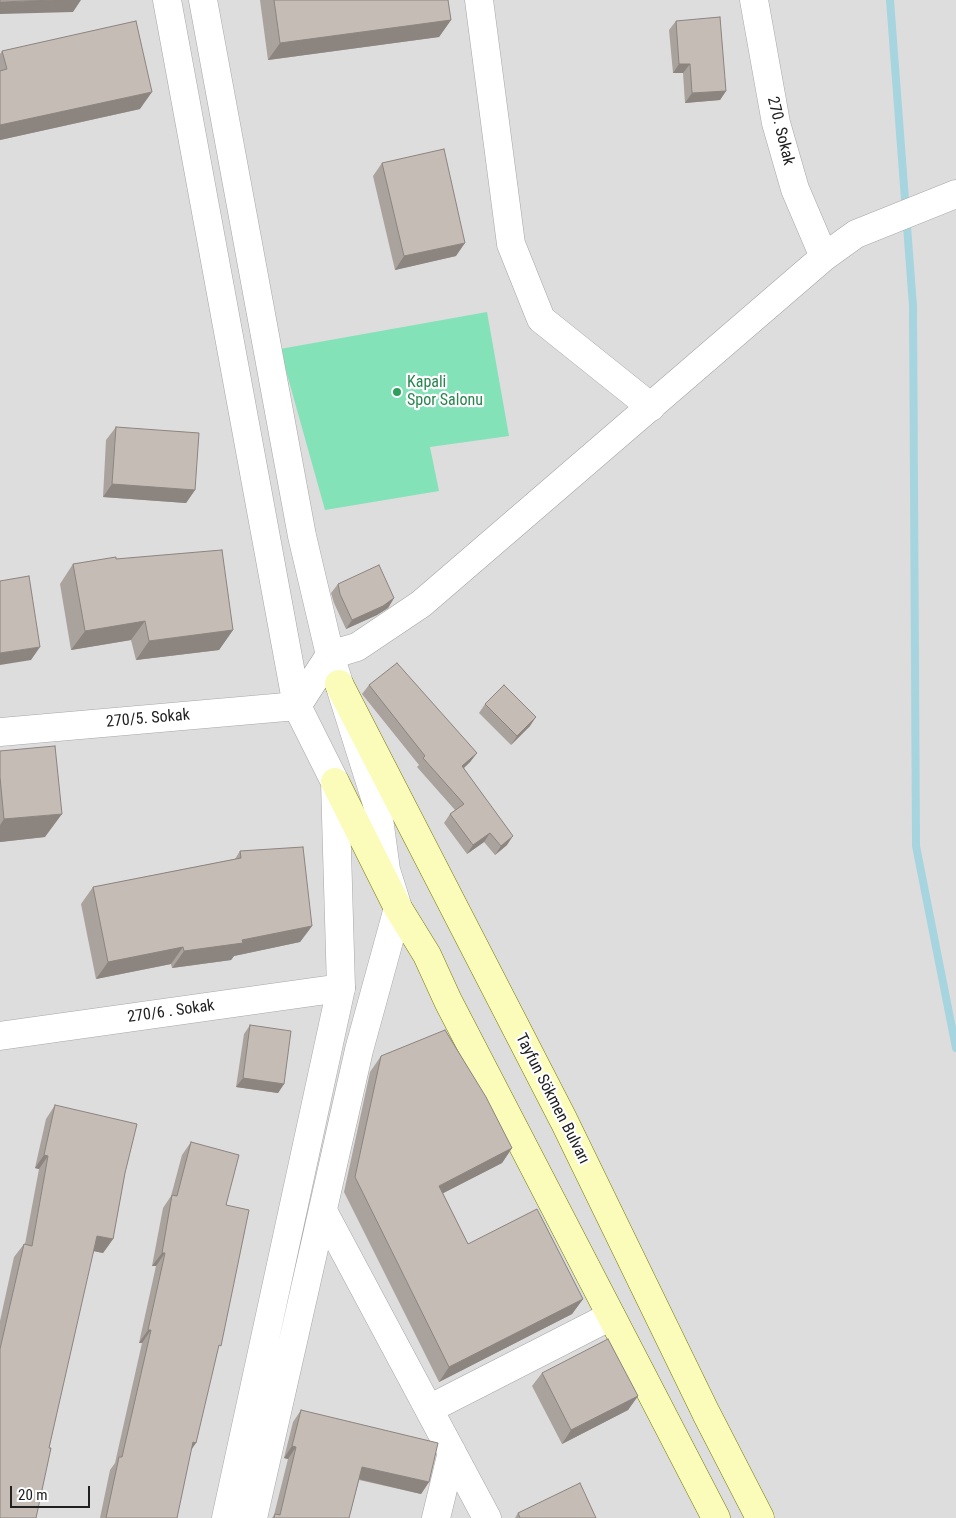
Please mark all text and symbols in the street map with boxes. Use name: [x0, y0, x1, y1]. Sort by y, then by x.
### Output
street label: 270. Sokak: [762, 95, 798, 167]
place label: Kapali Spor Salonu: [407, 373, 483, 411]
marker: Kapali Spor Salonu: [391, 386, 403, 398]
street label: 270/5. Sokak: [105, 706, 191, 732]
street label: 270/6 . Sokak: [126, 996, 216, 1028]
street label: Tayfun Sökmen Bulvarı: [511, 1031, 593, 1167]
scale bar: [12, 1476, 92, 1508]
text: 20 m: [18, 1486, 48, 1504]

